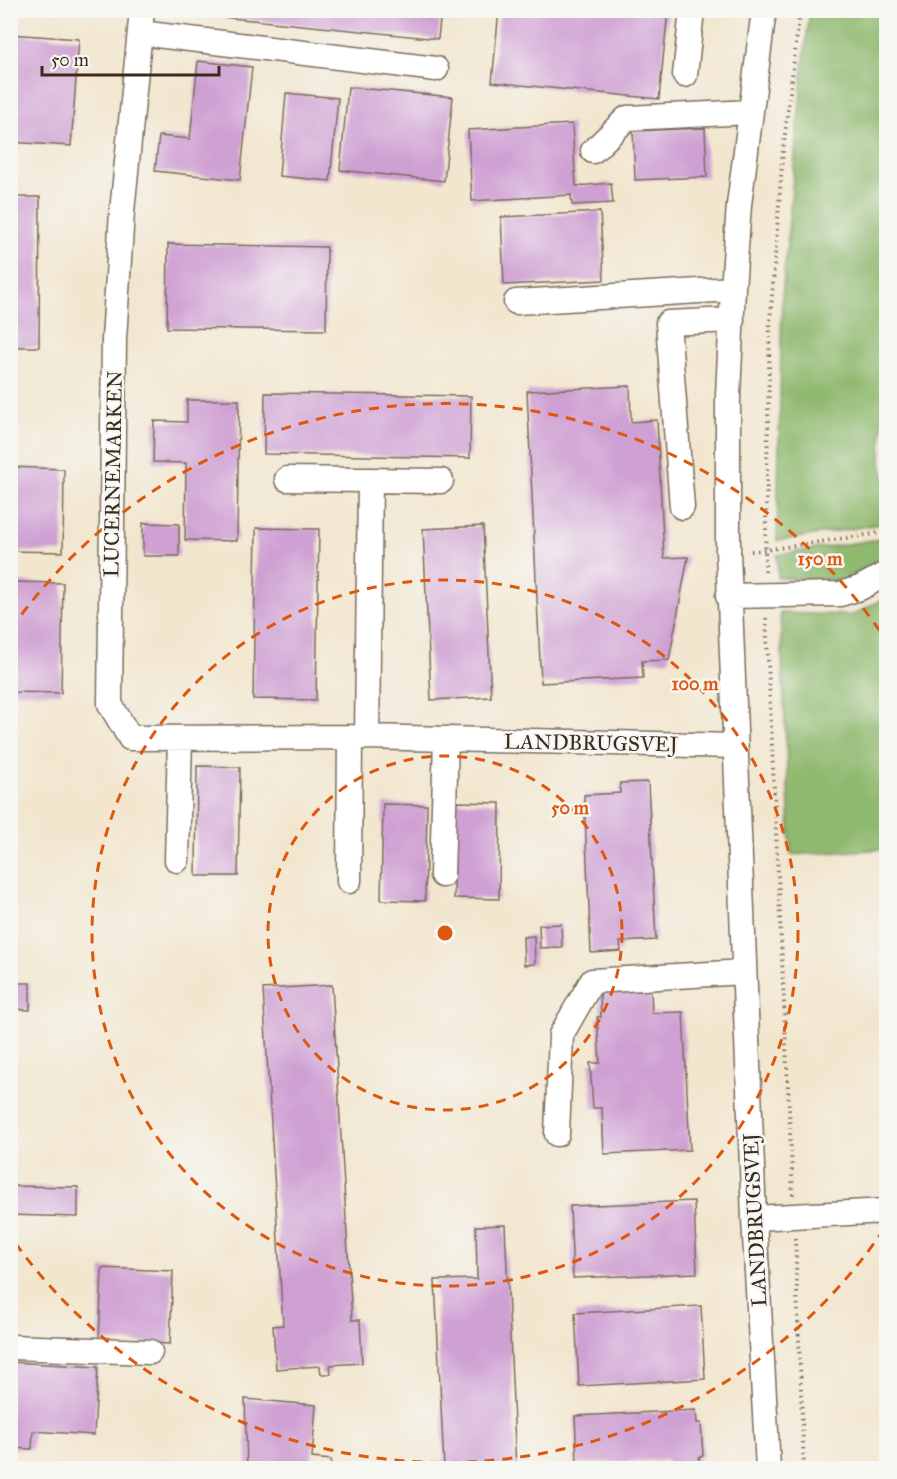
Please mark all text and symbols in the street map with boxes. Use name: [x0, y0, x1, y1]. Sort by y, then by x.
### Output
scale bar: [42, 39, 219, 77]
text: 50 m: [51, 49, 89, 71]
street label: LUCERNEMARKEN: [98, 370, 128, 578]
text: 150 m: [798, 548, 843, 570]
text: 100 m: [672, 673, 719, 695]
street label: LANDBRUGSVEJ: [504, 728, 679, 758]
text: 50 m: [551, 797, 590, 819]
centre of rings: [435, 923, 455, 943]
street label: LANDBRUGSVEJ: [737, 1132, 773, 1308]

